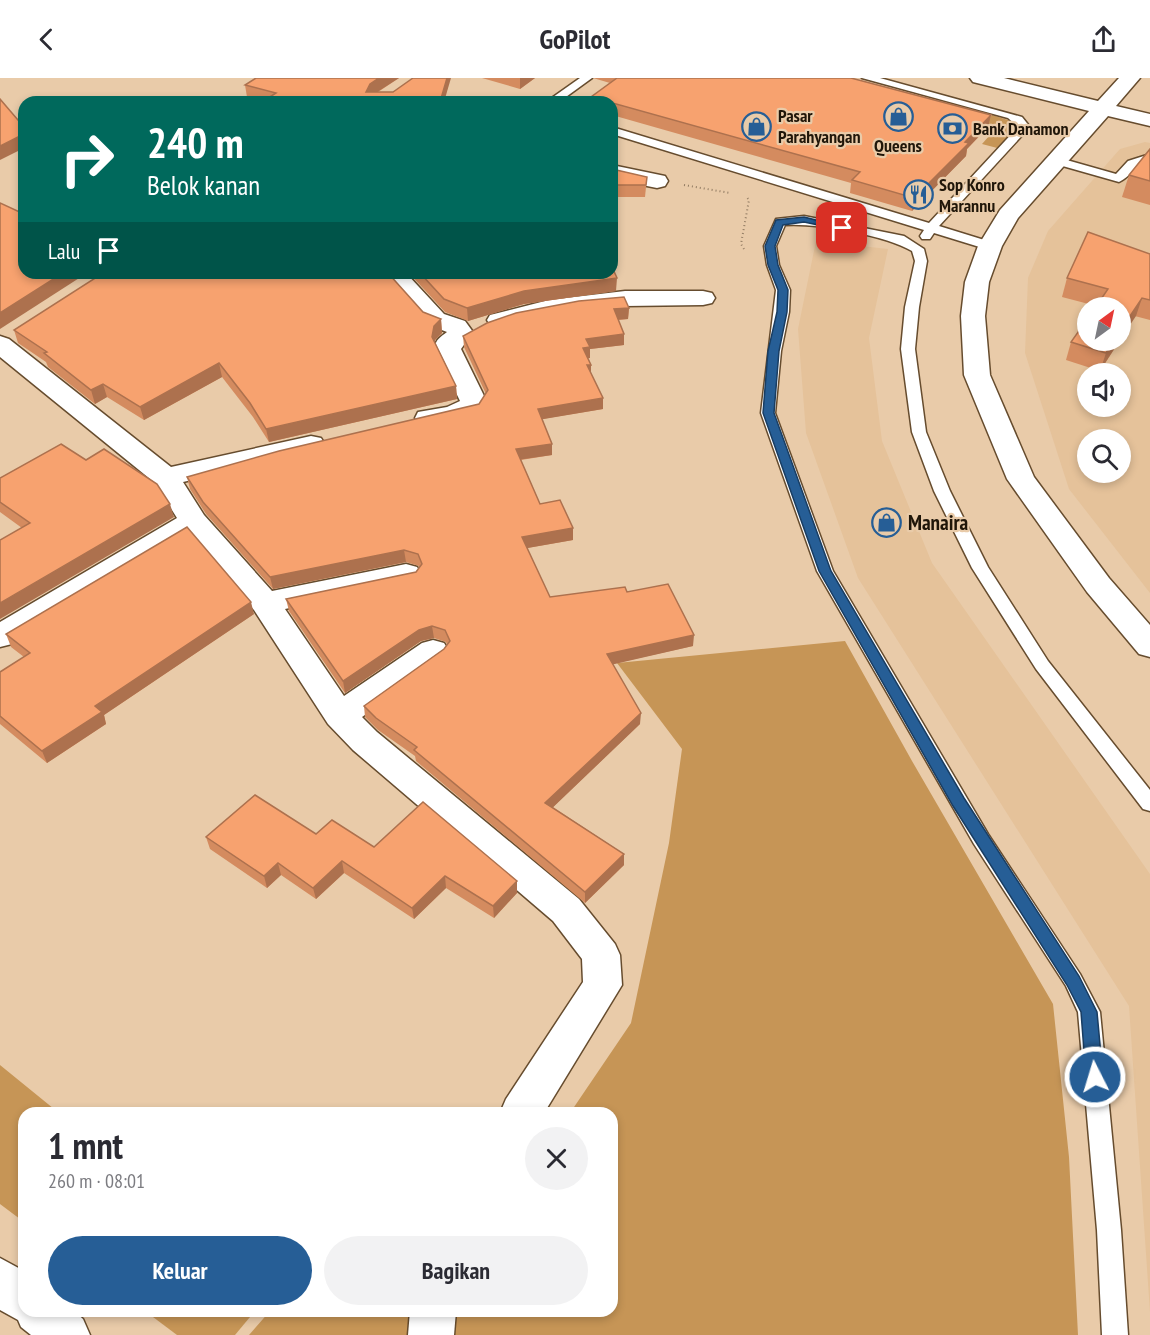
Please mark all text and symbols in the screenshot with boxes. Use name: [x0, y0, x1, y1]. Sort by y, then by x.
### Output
text: GoPilot: [540, 22, 610, 56]
icon: back: [30, 23, 63, 56]
icon: share: [1087, 23, 1120, 56]
shop icon: Queens: [882, 101, 914, 133]
place label: Pasar Parahyangan: [778, 104, 861, 148]
shop icon: Pasar Parahyangan: [741, 110, 773, 142]
bank icon: Bank Danamon: [936, 113, 968, 145]
text: 240 m: [147, 115, 244, 170]
place label: Bank Danamon: [973, 117, 1069, 140]
icon: right: [48, 120, 126, 198]
place label: Queens: [874, 134, 922, 157]
text: Belok kanan: [147, 168, 260, 202]
place label: Sop Konro Marannu: [939, 173, 1005, 217]
restaurant icon: Sop Konro Marannu: [902, 179, 934, 211]
pin: [816, 202, 867, 253]
icon: arrive: [825, 211, 858, 244]
icon: arrive: [92, 234, 125, 267]
text: Lalu: [48, 237, 80, 265]
north arrow: [1077, 297, 1131, 351]
map controls: [1077, 297, 1131, 483]
button: sound: [1077, 363, 1131, 417]
button: search: [1077, 429, 1131, 483]
shop icon: Manaira: [871, 507, 903, 539]
place label: Manaira: [908, 509, 969, 536]
position arrow: [1063, 1045, 1127, 1109]
text: 1 mnt: [48, 1122, 123, 1169]
button: close: [525, 1127, 588, 1190]
text: 260 m · 08:01: [48, 1168, 145, 1194]
button: Keluar: [48, 1236, 312, 1305]
button: Bagikan: [324, 1236, 588, 1305]

